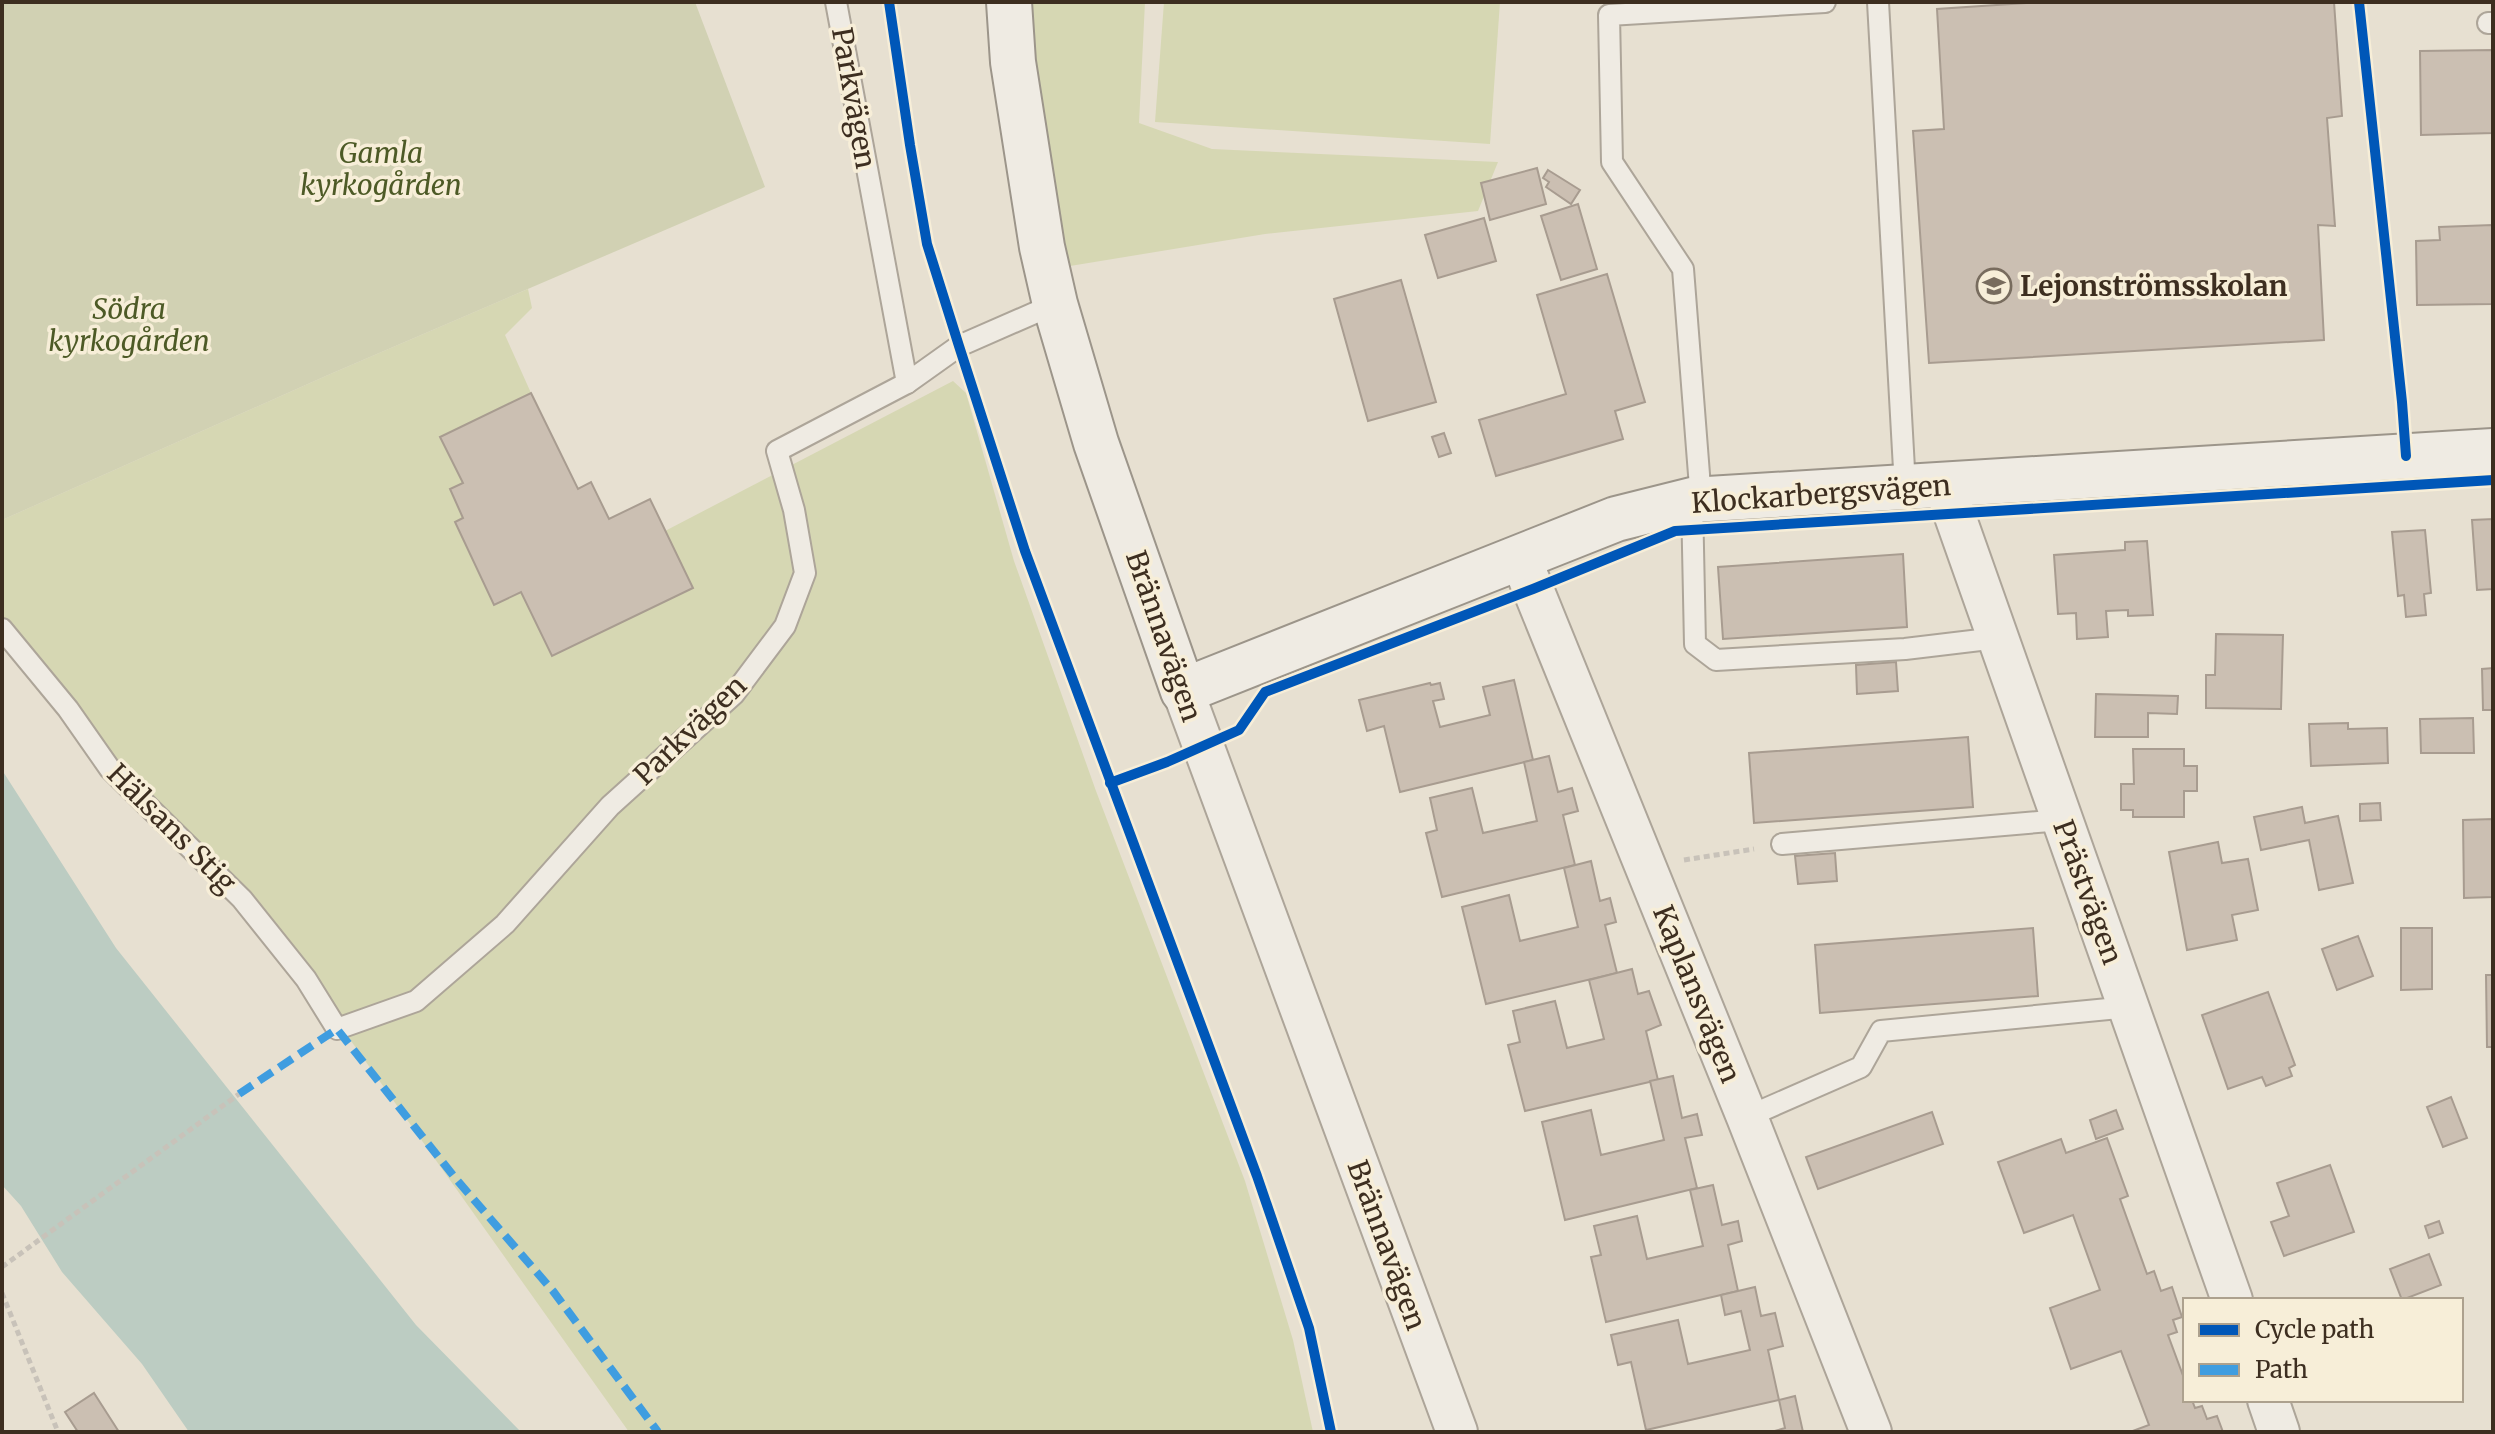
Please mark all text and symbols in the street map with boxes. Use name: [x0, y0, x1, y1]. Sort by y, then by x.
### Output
street label: Parkvägen: [824, 25, 884, 171]
park label: Gamla kyrkogården: [300, 135, 462, 203]
school or university icon: Lejonströmsskolan: [1975, 267, 2013, 305]
place label: Lejonströmsskolan: [2020, 268, 2287, 304]
park label: Södra kyrkogården: [48, 291, 210, 359]
street label: Klockarbergsvägen: [1690, 467, 1952, 521]
street label: Brännavägen: [1118, 546, 1210, 726]
street label: Parkvägen: [626, 667, 754, 793]
street label: Hälsans Stig: [100, 756, 244, 900]
street label: Prästvägen: [2045, 815, 2131, 969]
street label: Kaplansvägen: [1645, 900, 1749, 1088]
street label: Brännavägen: [1340, 1155, 1434, 1335]
legend: [2183, 1298, 2463, 1402]
text: Cycle path: [2255, 1314, 2374, 1345]
text: Path: [2255, 1354, 2308, 1385]

